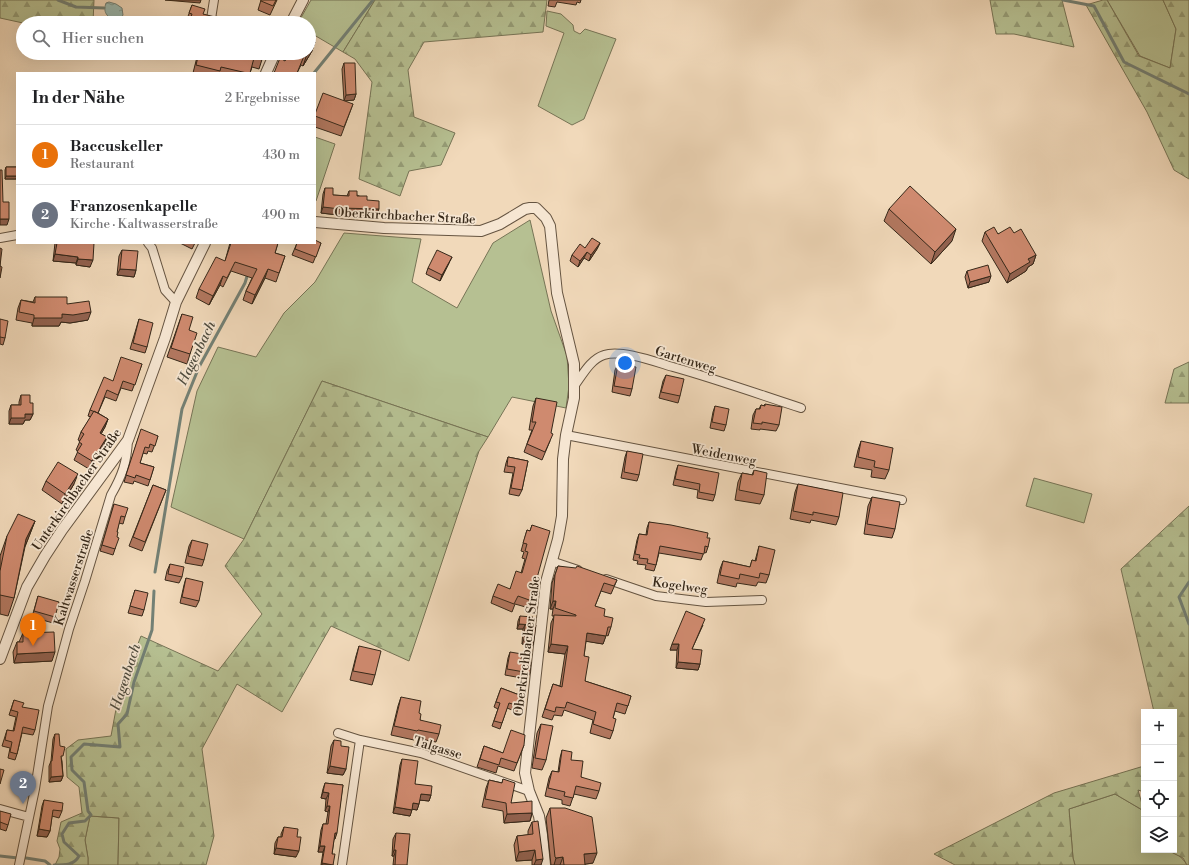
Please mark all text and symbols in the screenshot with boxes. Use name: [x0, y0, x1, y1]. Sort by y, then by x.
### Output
search box: [16, 16, 316, 60]
icon: search: [30, 27, 52, 49]
text: Hier suchen: [62, 29, 144, 48]
text: In der Nähe: [32, 87, 125, 109]
text: 2 Ergebnisse: [225, 90, 300, 106]
text: Baccuskeller: [70, 137, 163, 156]
text: 1: [42, 147, 48, 163]
text: 430 m: [262, 147, 300, 163]
text: Restaurant: [70, 156, 135, 172]
text: Franzosenkapelle: [70, 197, 198, 216]
street label: Oberkirchbacher Straße: [334, 204, 476, 228]
text: 2: [41, 207, 49, 223]
text: 490 m: [262, 207, 300, 223]
text: Kirche · Kaltwasserstraße: [70, 216, 218, 232]
water label: Hagenbach: [173, 318, 220, 389]
street label: Gartenweg: [653, 343, 718, 377]
your location: [615, 353, 635, 373]
street label: Unterkirchbacher Straße: [29, 425, 125, 554]
street label: Weidenweg: [689, 441, 758, 469]
street label: Kaltwasserstraße: [51, 527, 97, 628]
street label: Kogelweg: [651, 574, 709, 598]
street label: Oberkirchbacher Straße: [510, 575, 544, 717]
pin: 1: [20, 613, 46, 646]
water label: Hagenbach: [106, 641, 145, 714]
map controls: [1141, 709, 1177, 853]
button: +: [1141, 709, 1177, 745]
street label: Talgasse: [411, 733, 464, 763]
button: −: [1141, 745, 1177, 781]
pin: 2: [10, 771, 36, 804]
button: locate: [1141, 781, 1177, 817]
button: layers: [1141, 817, 1177, 853]

